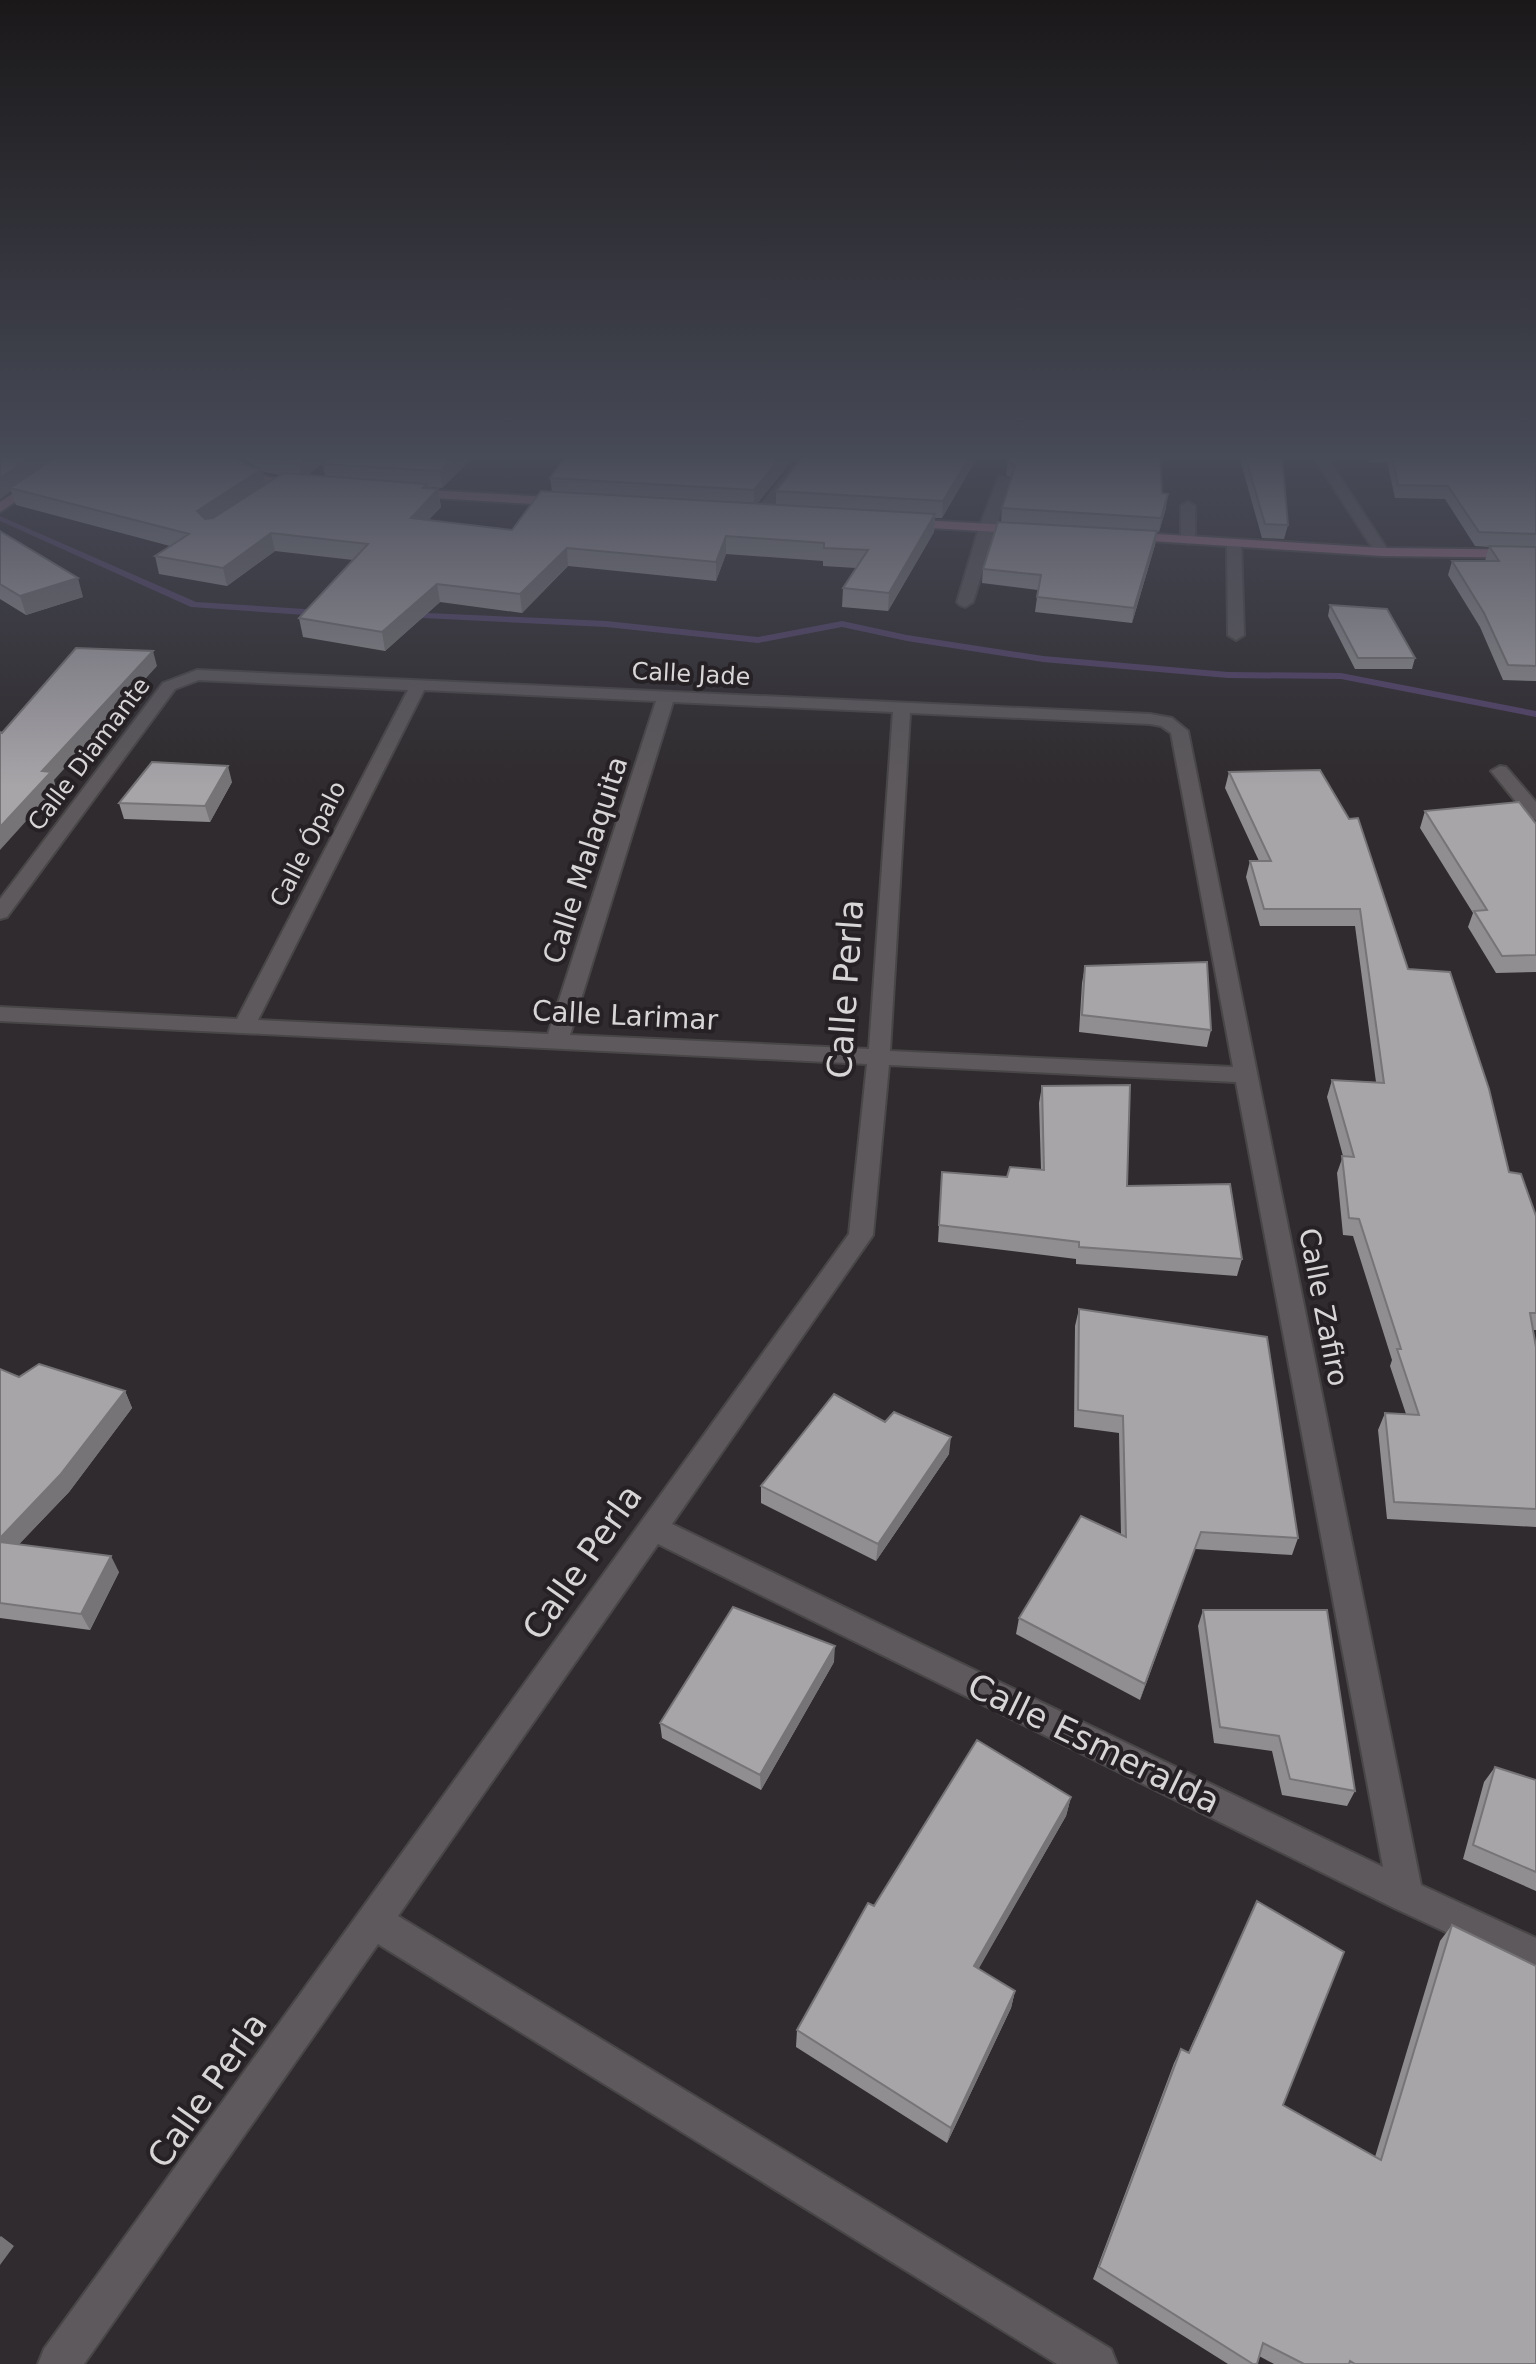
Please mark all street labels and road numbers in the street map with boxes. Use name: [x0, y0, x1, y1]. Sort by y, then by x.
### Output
street label: Calle Jade: [631, 657, 751, 691]
street label: Calle Diamante: [22, 672, 156, 836]
street label: Calle Malaquita: [536, 752, 635, 968]
street label: Calle Ópalo: [263, 776, 352, 912]
street label: Calle Perla: [819, 898, 871, 1080]
street label: Calle Larimar: [531, 994, 719, 1037]
street label: Calle Zafiro: [1292, 1225, 1355, 1389]
street label: Calle Perla: [514, 1477, 650, 1647]
street label: Calle Esmeralda: [962, 1665, 1226, 1821]
street label: Calle Perla: [139, 2005, 275, 2175]

